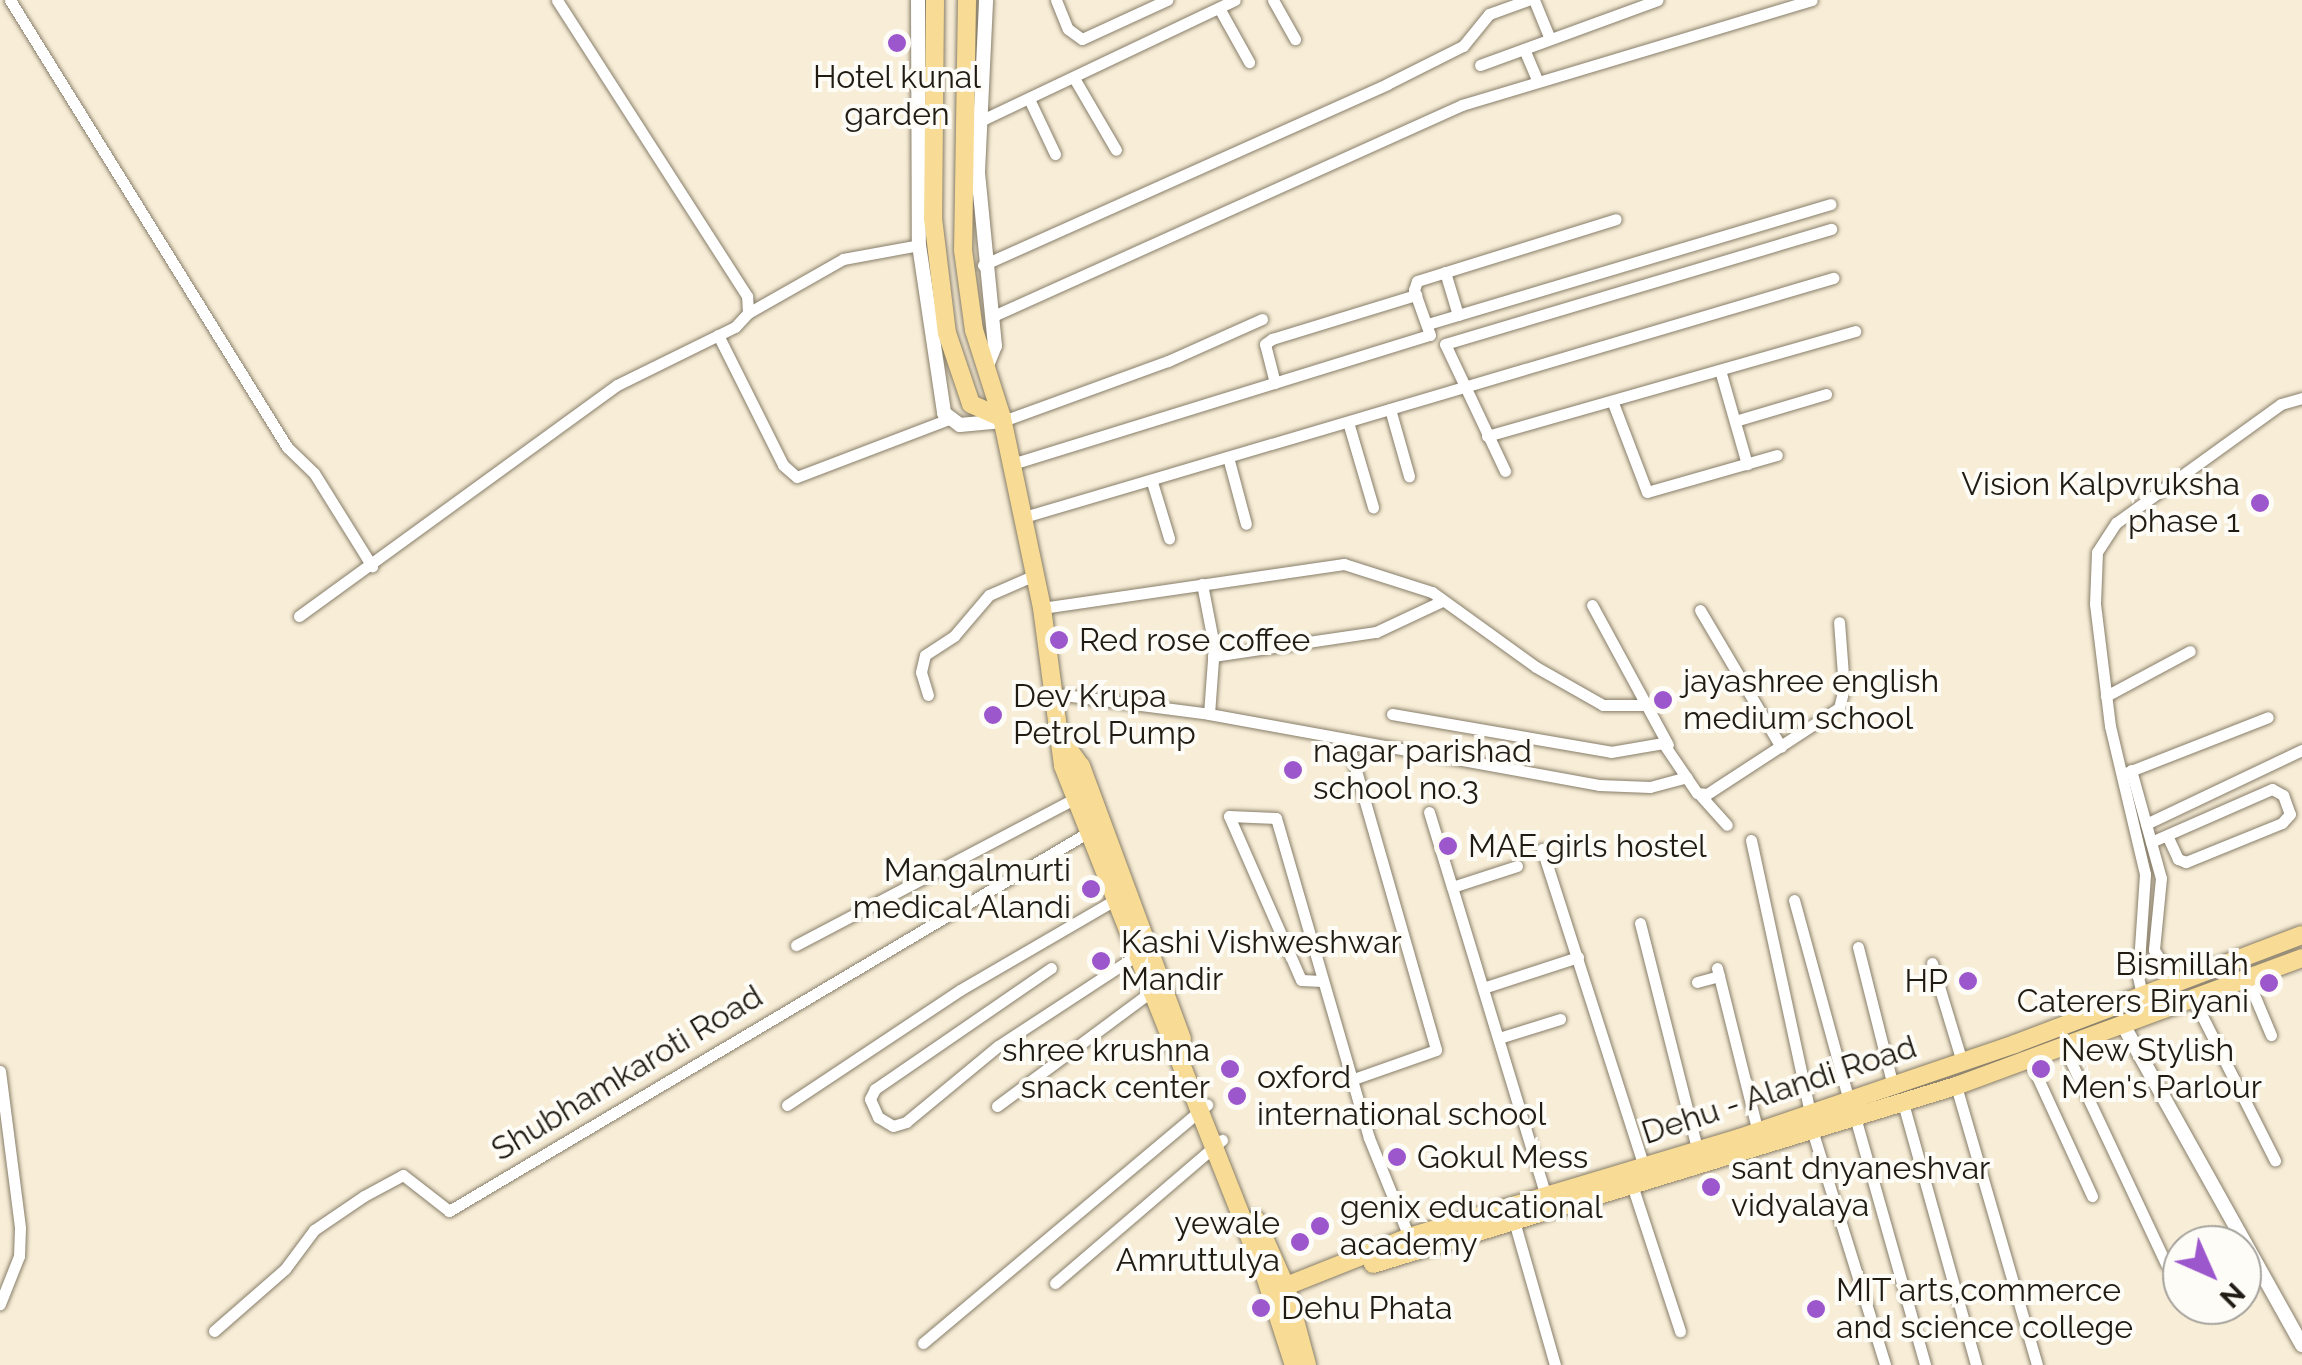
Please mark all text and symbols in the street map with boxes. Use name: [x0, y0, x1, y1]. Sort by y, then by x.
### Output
marker: Hotel kunal garden: [886, 32, 908, 54]
place label: Hotel kunal garden: [813, 59, 981, 134]
place label: Vision Kalpvruksha phase 1: [1961, 466, 2240, 541]
marker: Vision Kalpvruksha phase 1: [2249, 492, 2271, 514]
place label: Red rose coffee: [1079, 621, 1310, 659]
marker: Red rose coffee: [1048, 629, 1070, 651]
place label: jayashree english medium school: [1683, 663, 1939, 738]
place label: Dev Krupa Petrol Pump: [1013, 678, 1197, 753]
marker: jayashree english medium school: [1652, 689, 1674, 711]
marker: Dev Krupa Petrol Pump: [982, 704, 1004, 726]
place label: nagar parishad school no.3: [1313, 733, 1533, 808]
marker: nagar parishad school no.3: [1282, 759, 1304, 781]
place label: MAE girls hostel: [1468, 827, 1707, 865]
marker: MAE girls hostel: [1437, 835, 1459, 857]
place label: Mangalmurti medical Alandi: [851, 852, 1071, 927]
marker: Mangalmurti medical Alandi: [1080, 878, 1102, 900]
place label: Kashi Vishweshwar Mandir: [1121, 924, 1403, 999]
place label: Bismillah Caterers Biryani: [2017, 946, 2249, 1021]
marker: Kashi Vishweshwar Mandir: [1090, 950, 1112, 972]
place label: HP: [1904, 962, 1948, 1000]
marker: HP: [1957, 970, 1979, 992]
marker: Bismillah Caterers Biryani: [2258, 972, 2280, 994]
street label: Shubhamkaroti Road: [485, 977, 769, 1169]
street label: Dehu - Alandi Road: [1636, 1027, 1922, 1153]
place label: shree krushna snack center: [1002, 1032, 1210, 1107]
place label: New Stylish Men's Parlour: [2061, 1032, 2262, 1107]
marker: shree krushna snack center: [1219, 1058, 1241, 1080]
marker: New Stylish Men's Parlour: [2030, 1058, 2052, 1080]
place label: oxford international school: [1257, 1059, 1547, 1134]
marker: oxford international school: [1226, 1085, 1248, 1107]
place label: Gokul Mess: [1417, 1138, 1589, 1176]
marker: Gokul Mess: [1386, 1146, 1408, 1168]
place label: sant dnyaneshvar vidyalaya: [1731, 1150, 1990, 1225]
marker: sant dnyaneshvar vidyalaya: [1700, 1176, 1722, 1198]
place label: genix educational academy: [1340, 1189, 1603, 1264]
place label: yewale Amruttulya: [1116, 1205, 1280, 1280]
marker: genix educational academy: [1309, 1215, 1331, 1237]
north arrow: [2162, 1225, 2262, 1325]
marker: yewale Amruttulya: [1289, 1231, 1311, 1253]
place label: MIT arts,commerce and science college: [1836, 1272, 2133, 1347]
text: N: [2213, 1276, 2251, 1314]
place label: Dehu Phata: [1281, 1289, 1453, 1327]
marker: Dehu Phata: [1250, 1297, 1272, 1319]
marker: MIT arts,commerce and science college: [1805, 1298, 1827, 1320]

